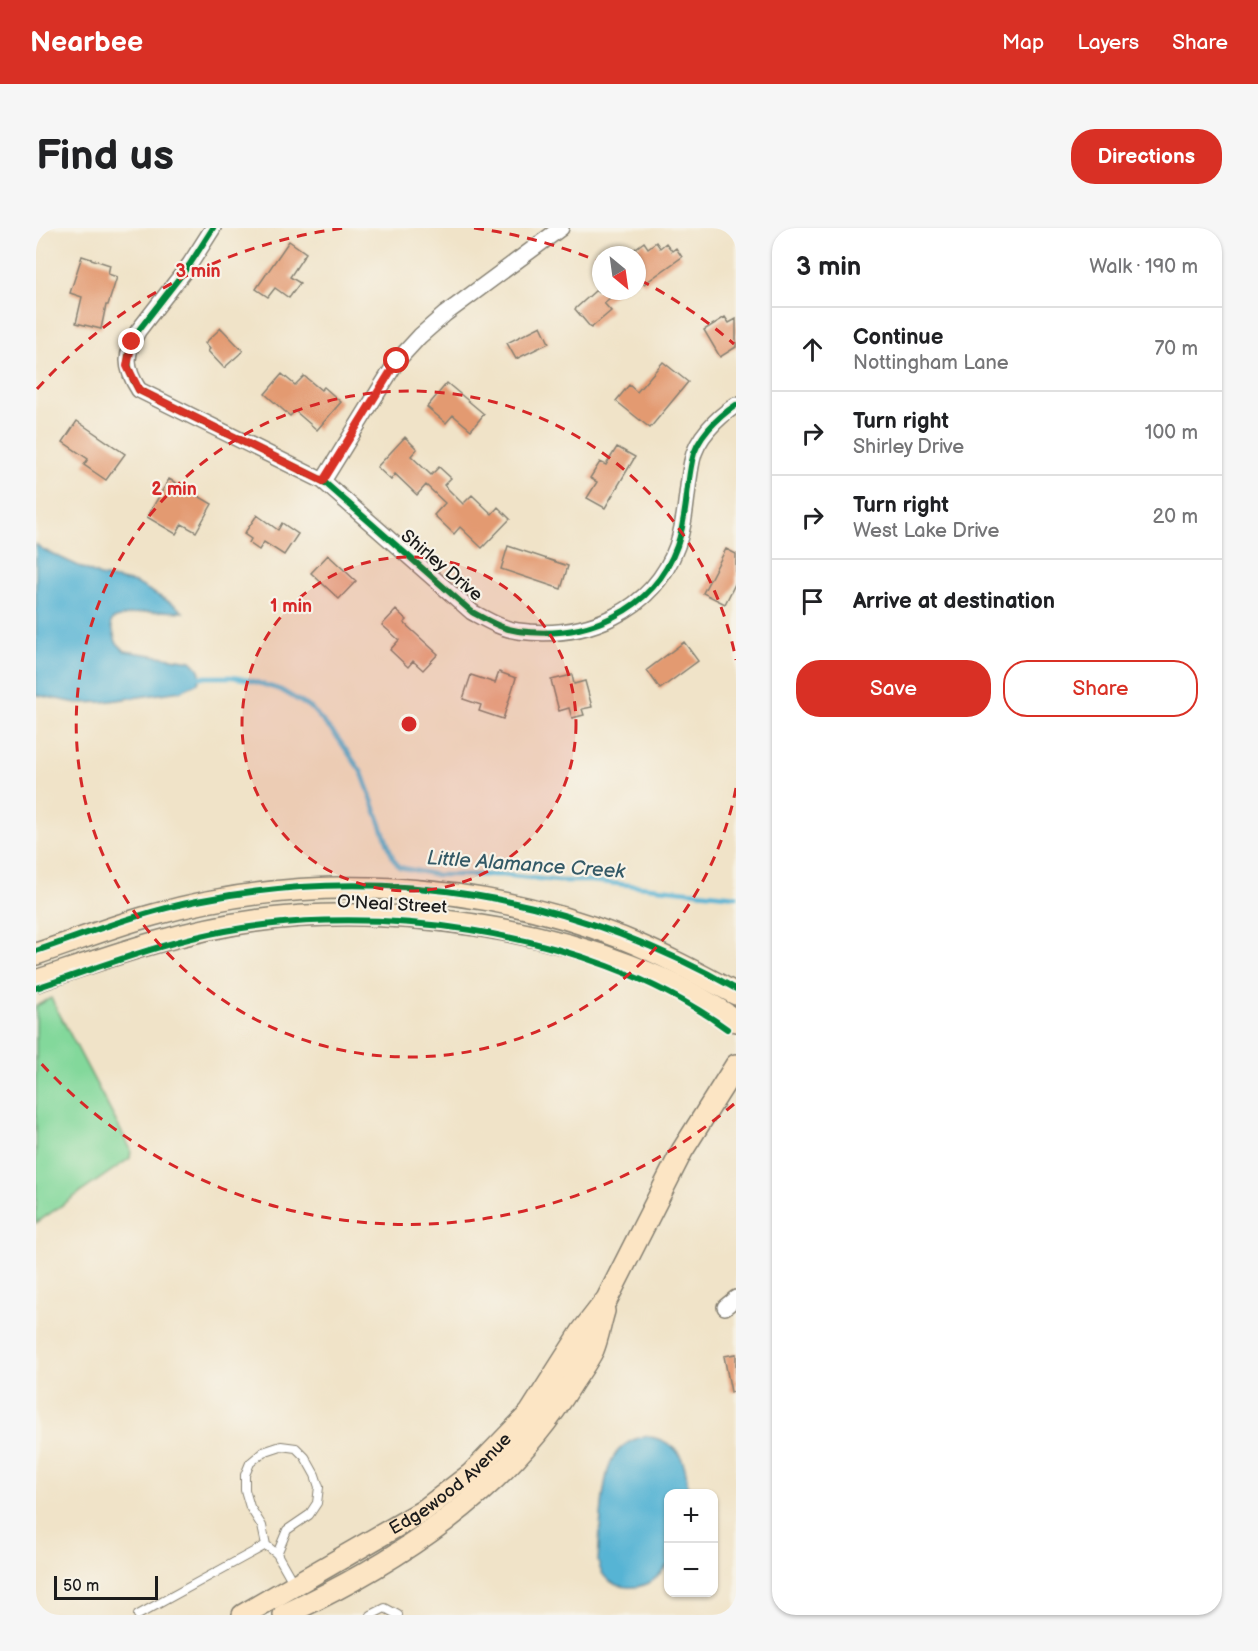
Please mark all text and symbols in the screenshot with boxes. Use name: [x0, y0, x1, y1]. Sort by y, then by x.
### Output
text: Nearbee: [30, 26, 143, 59]
text: Map: [1002, 30, 1044, 55]
text: Layers: [1077, 30, 1139, 55]
text: Share: [1172, 30, 1228, 55]
button: Directions: [1071, 129, 1222, 184]
text: Find us: [36, 131, 174, 182]
north arrow: [592, 246, 646, 300]
text: 3 min: [796, 252, 861, 283]
text: Walk · 190 m: [1089, 255, 1198, 279]
text: 3 min: [175, 261, 221, 282]
text: Continue: [853, 324, 943, 351]
route end: [118, 328, 144, 354]
icon: ahead: [796, 333, 829, 366]
text: 70 m: [1154, 337, 1198, 361]
route start: [383, 347, 409, 373]
text: Nottingham Lane: [853, 351, 1009, 375]
text: Turn right: [853, 408, 949, 435]
icon: right: [796, 417, 829, 450]
text: 100 m: [1145, 421, 1198, 445]
text: Shirley Drive: [853, 435, 964, 459]
text: 2 min: [151, 479, 197, 500]
text: Turn right: [853, 492, 949, 519]
icon: right: [796, 501, 829, 534]
text: 20 m: [1153, 505, 1198, 529]
text: West Lake Drive: [853, 519, 999, 543]
street label: Shirley Drive: [397, 525, 487, 606]
icon: arrive: [796, 585, 829, 618]
text: Arrive at destination: [853, 588, 1055, 615]
text: 1 min: [270, 596, 312, 617]
button: Save: [796, 660, 991, 717]
button: Share: [1003, 660, 1198, 717]
centre of rings: [399, 714, 419, 734]
water label: Little Alamance Creek: [426, 846, 627, 884]
street label: O'Neal Street: [336, 891, 448, 918]
street label: Edgewood Avenue: [385, 1429, 516, 1539]
map controls: [664, 1489, 718, 1597]
button: +: [664, 1489, 718, 1543]
button: −: [664, 1543, 718, 1597]
scale bar: [54, 1573, 158, 1600]
text: 50 m: [63, 1577, 99, 1596]

